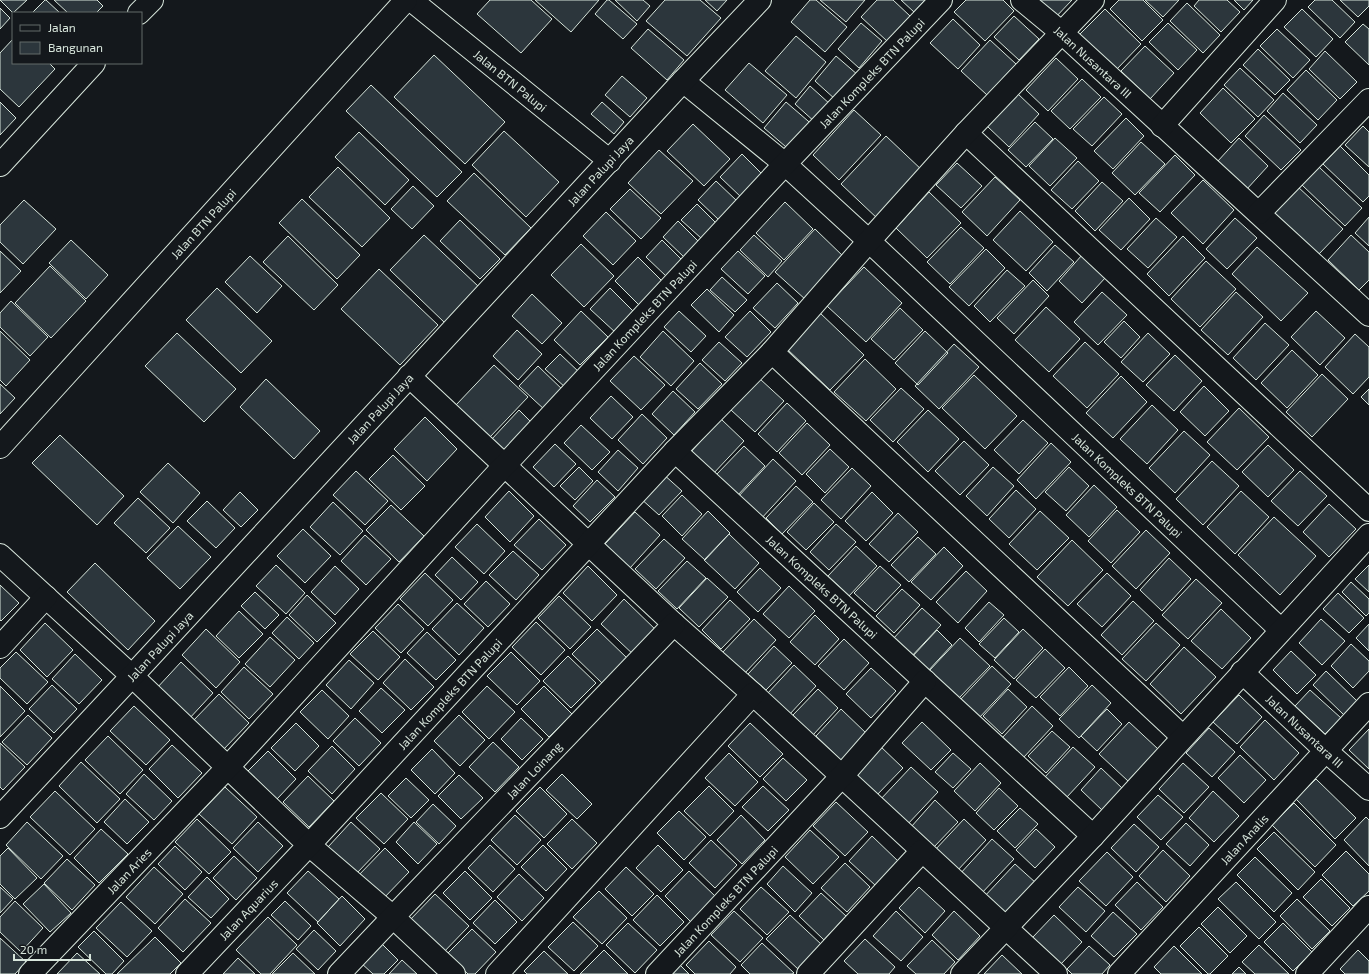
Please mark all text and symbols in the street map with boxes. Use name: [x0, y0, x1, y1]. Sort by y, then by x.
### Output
legend: [12, 12, 142, 64]
street label: Jalan Kompleks BTN Palupi: [816, 15, 927, 131]
text: Jalan: [48, 20, 76, 34]
street label: Jalan Nusantara III: [1051, 23, 1135, 101]
text: Bangunan: [48, 40, 103, 54]
street label: Jalan BTN Palupi: [471, 47, 550, 114]
street label: Jalan Palupi Jaya: [564, 133, 636, 209]
street label: Jalan BTN Palupi: [168, 185, 239, 261]
street label: Jalan Kompleks BTN Palupi: [590, 257, 699, 373]
street label: Jalan Palupi Jaya: [344, 370, 416, 446]
street label: Jalan Kompleks BTN Palupi: [1070, 430, 1185, 540]
street label: Jalan Kompleks BTN Palupi: [764, 532, 881, 641]
street label: Jalan Palupi Jaya: [124, 608, 196, 684]
street label: Jalan Kompleks BTN Palupi: [395, 635, 504, 752]
street label: Jalan Nusantara III: [1263, 691, 1346, 770]
street label: Jalan Loinang: [503, 738, 565, 802]
street label: Jalan Analis: [1217, 811, 1271, 867]
street label: Jalan Kompleks BTN Palupi: [670, 843, 780, 959]
street label: Jalan Aries: [104, 845, 154, 896]
street label: Jalan Aquarius: [216, 876, 280, 943]
scale bar: [14, 936, 90, 962]
text: 20 m: [20, 942, 47, 956]

